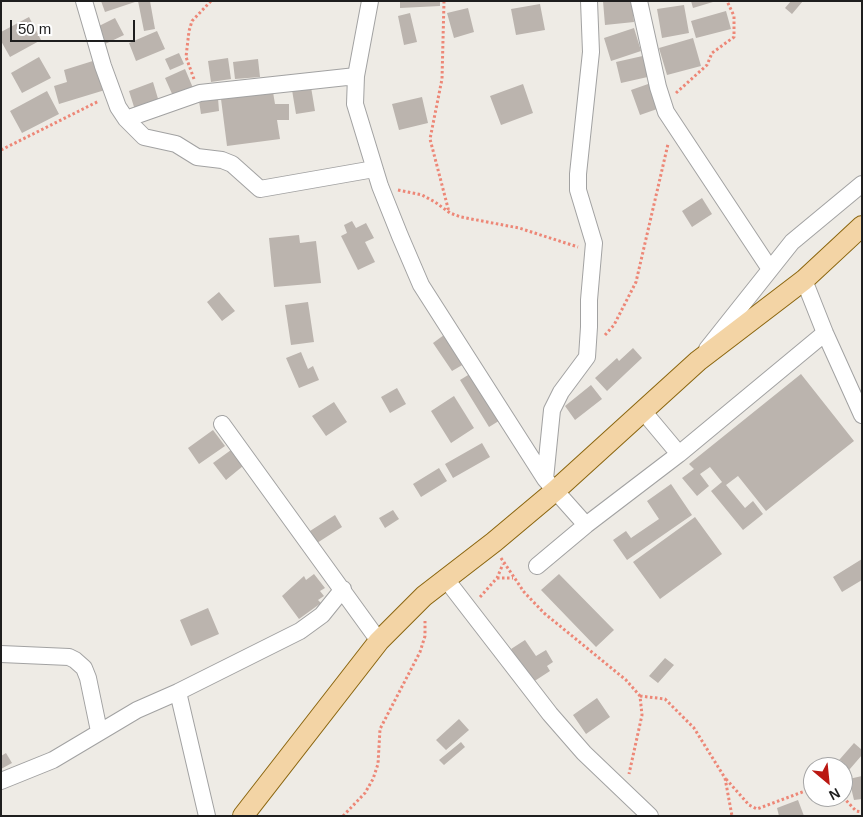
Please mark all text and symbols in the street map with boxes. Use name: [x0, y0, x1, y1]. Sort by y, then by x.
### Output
scale bar: [12, 10, 138, 42]
text: 50 m: [18, 20, 51, 37]
north arrow: [803, 757, 853, 807]
text: N: [826, 785, 843, 804]

